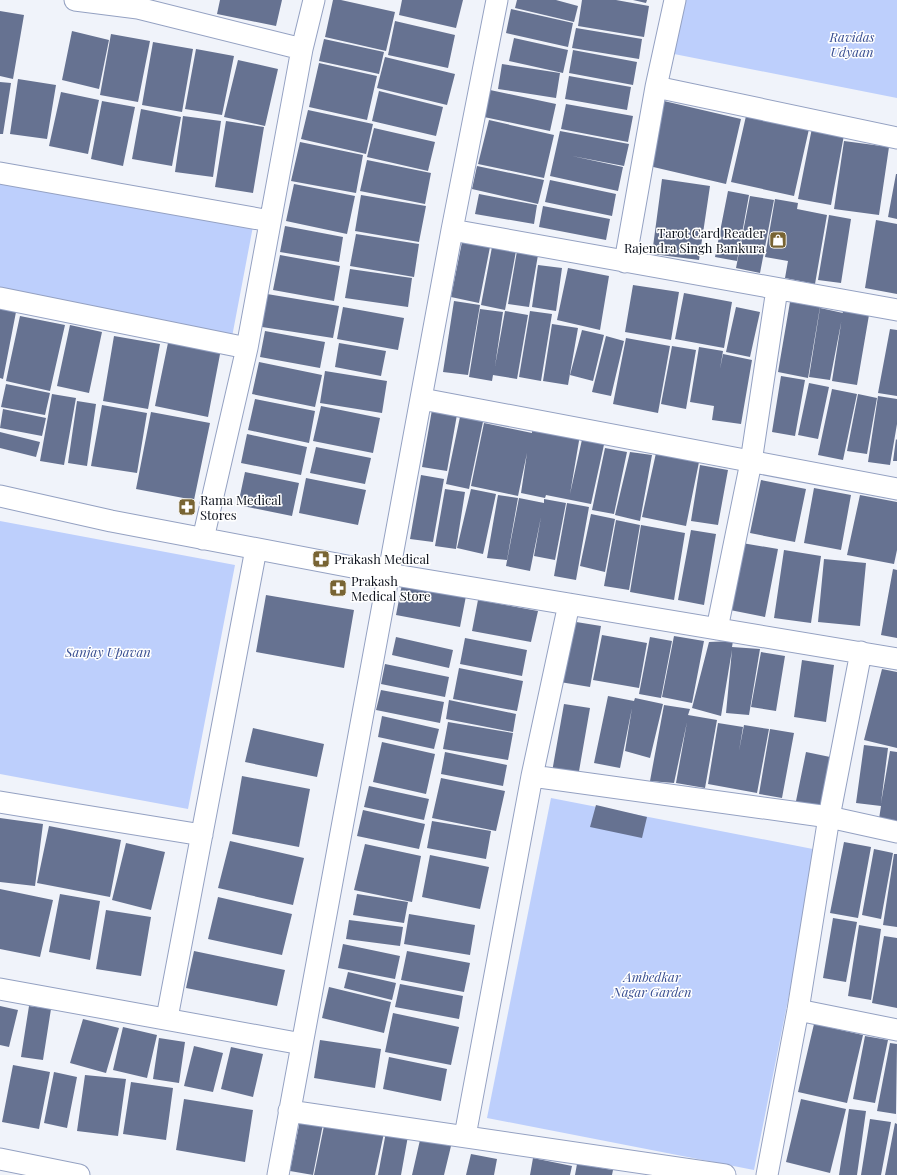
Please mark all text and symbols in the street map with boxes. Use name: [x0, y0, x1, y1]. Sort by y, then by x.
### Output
park label: Ravidas Udyaan: [828, 28, 875, 60]
place label: Tarot Card Reader Rajendra Singh Bankura: [624, 224, 766, 256]
shop icon: Tarot Card Reader Rajendra Singh Bankura: [768, 230, 788, 250]
place label: Rama Medical Stores: [200, 491, 282, 523]
pharmacy icon: Rama Medical Stores: [177, 497, 197, 517]
pharmacy icon: Prakash Medical: [311, 549, 331, 569]
place label: Prakash Medical: [334, 550, 430, 567]
place label: Prakash Medical Store: [351, 572, 431, 604]
pharmacy icon: Prakash Medical Store: [328, 578, 348, 598]
park label: Sanjay Upavan: [64, 643, 151, 660]
park label: Ambedkar Nagar Garden: [612, 968, 691, 1000]

